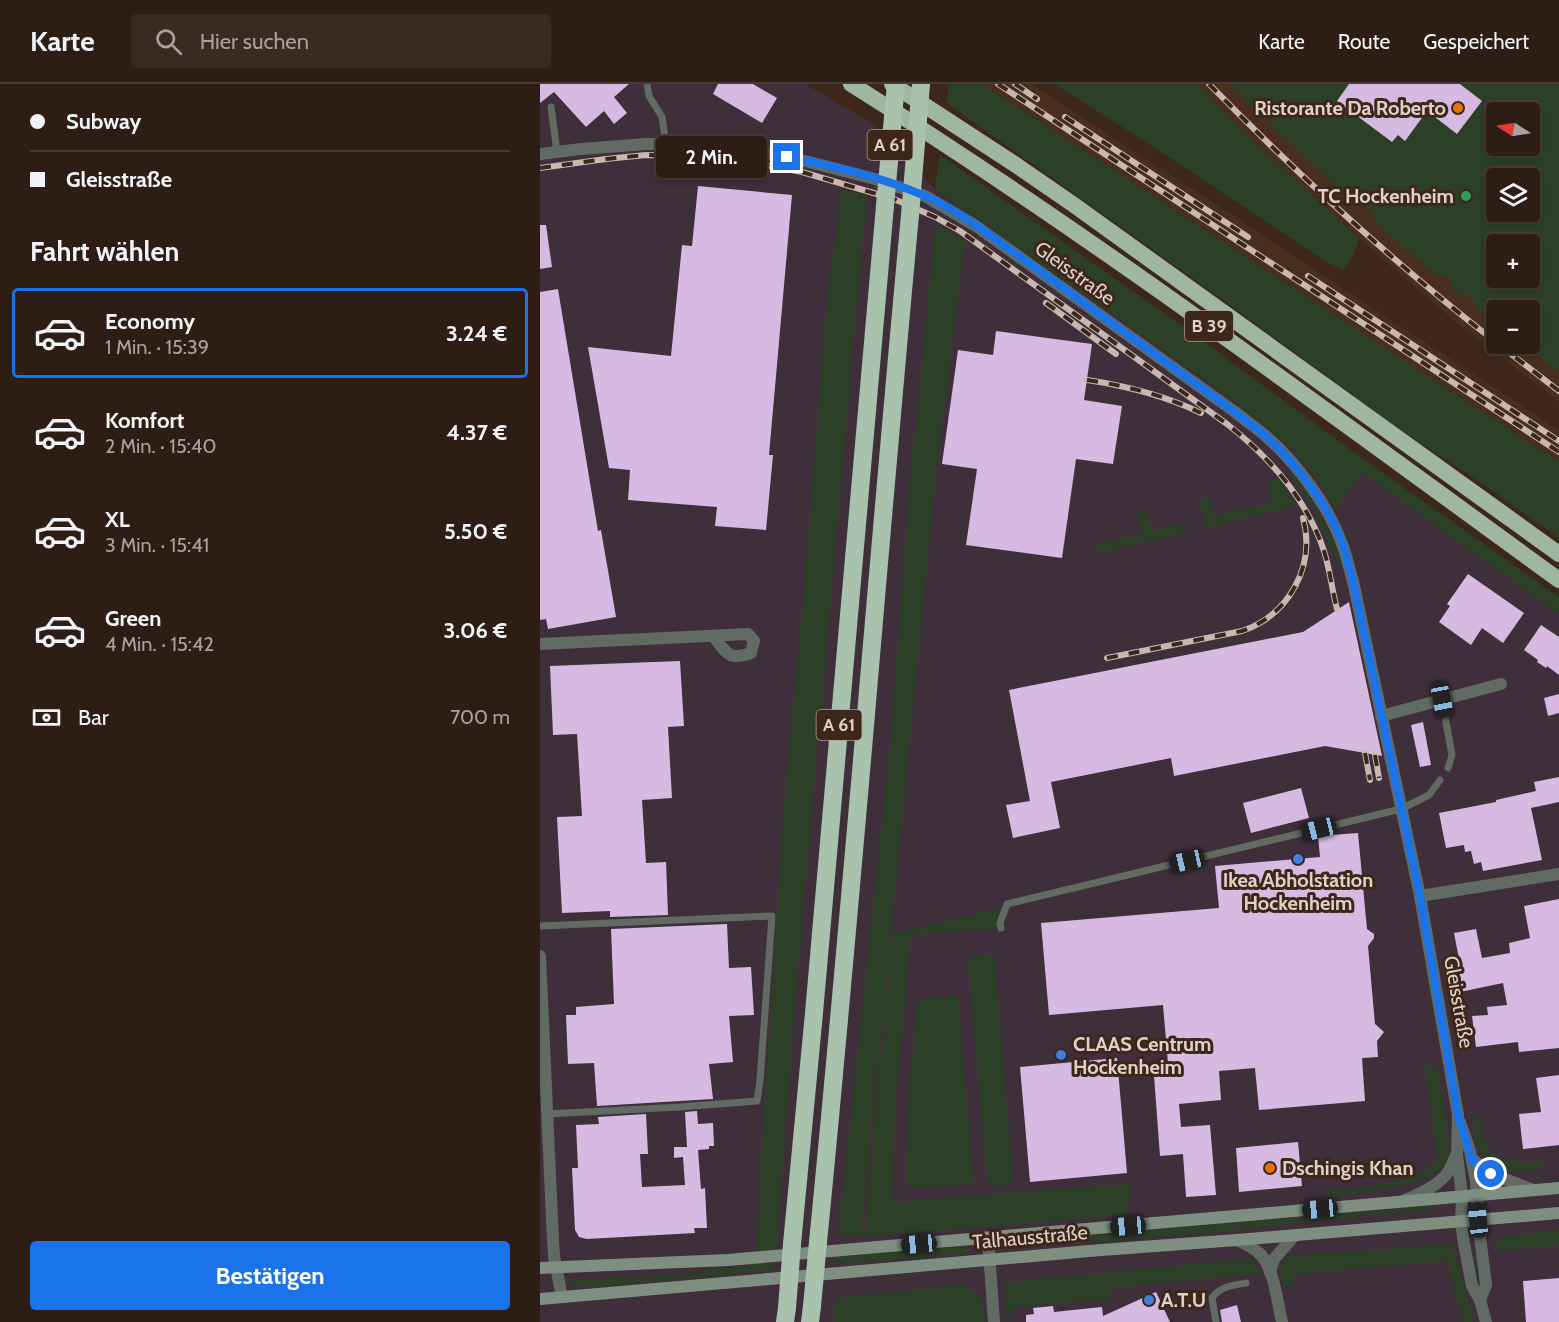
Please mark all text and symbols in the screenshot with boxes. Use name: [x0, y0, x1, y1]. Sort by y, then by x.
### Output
search box: [131, 14, 551, 68]
text: Karte: [30, 24, 95, 58]
icon: search: [152, 25, 185, 58]
text: Hier suchen: [200, 28, 309, 55]
text: Karte: [1258, 29, 1305, 54]
text: Route: [1338, 29, 1390, 54]
text: Gespeichert: [1423, 29, 1529, 54]
place label: Ristorante Da Roberto: [1254, 96, 1446, 120]
marker: Ristorante Da Roberto: [1451, 101, 1465, 115]
north arrow: [1486, 102, 1540, 156]
map controls: [1486, 102, 1540, 354]
text: Subway: [66, 108, 141, 135]
road number: A 61: [868, 130, 912, 160]
callout: 2 Min.: [655, 136, 766, 178]
route end: [773, 143, 800, 170]
text: 2 Min.: [686, 145, 737, 169]
text: Gleisstraße: [66, 166, 172, 193]
button: layers: [1486, 168, 1540, 222]
place label: TC Hockenheim: [1318, 184, 1454, 208]
marker: TC Hockenheim: [1459, 189, 1473, 203]
button: +: [1486, 234, 1540, 288]
text: Fahrt wählen: [30, 235, 179, 268]
street label: Gleisstraße: [1030, 236, 1120, 310]
button: −: [1486, 300, 1540, 354]
icon: car: [33, 306, 87, 360]
text: Economy: [105, 308, 195, 335]
road number: B 39: [1185, 311, 1233, 341]
text: 3.24 €: [446, 320, 507, 347]
text: 1 Min. · 15:39: [105, 335, 209, 359]
icon: car: [33, 405, 87, 459]
text: Komfort: [105, 407, 184, 434]
text: 4.37 €: [446, 419, 507, 446]
text: 2 Min. · 15:40: [105, 434, 216, 458]
icon: car: [33, 504, 87, 558]
text: XL: [105, 506, 130, 533]
text: 5.50 €: [444, 518, 507, 545]
text: 3 Min. · 15:41: [105, 533, 209, 557]
icon: car: [33, 603, 87, 657]
text: Green: [105, 605, 161, 632]
text: 3.06 €: [444, 617, 507, 644]
text: 4 Min. · 15:42: [105, 632, 214, 656]
car: [1430, 681, 1454, 719]
icon: cash: [30, 701, 63, 734]
text: Bar: [78, 704, 109, 731]
text: 700 m: [450, 705, 510, 729]
road number: A 61: [816, 710, 862, 740]
car: [1299, 816, 1339, 842]
car: [1167, 848, 1207, 874]
marker: Ikea Abholstation Hockenheim: [1291, 852, 1305, 866]
place label: Ikea Abholstation Hockenheim: [1223, 868, 1373, 915]
street label: Gleisstraße: [1439, 954, 1479, 1050]
place label: CLAAS Centrum Hockenheim: [1073, 1032, 1211, 1079]
marker: CLAAS Centrum Hockenheim: [1054, 1048, 1068, 1062]
place label: Dschingis Khan: [1282, 1156, 1414, 1180]
route start: [1477, 1160, 1504, 1187]
marker: Dschingis Khan: [1263, 1161, 1277, 1175]
car: [1301, 1198, 1339, 1220]
car: [1467, 1201, 1489, 1239]
car: [1109, 1215, 1147, 1237]
street label: Talhausstraße: [971, 1220, 1089, 1254]
car: [900, 1233, 938, 1255]
button: Bestätigen: [30, 1241, 510, 1310]
place label: A.T.U: [1161, 1288, 1206, 1312]
marker: A.T.U: [1142, 1293, 1156, 1307]

